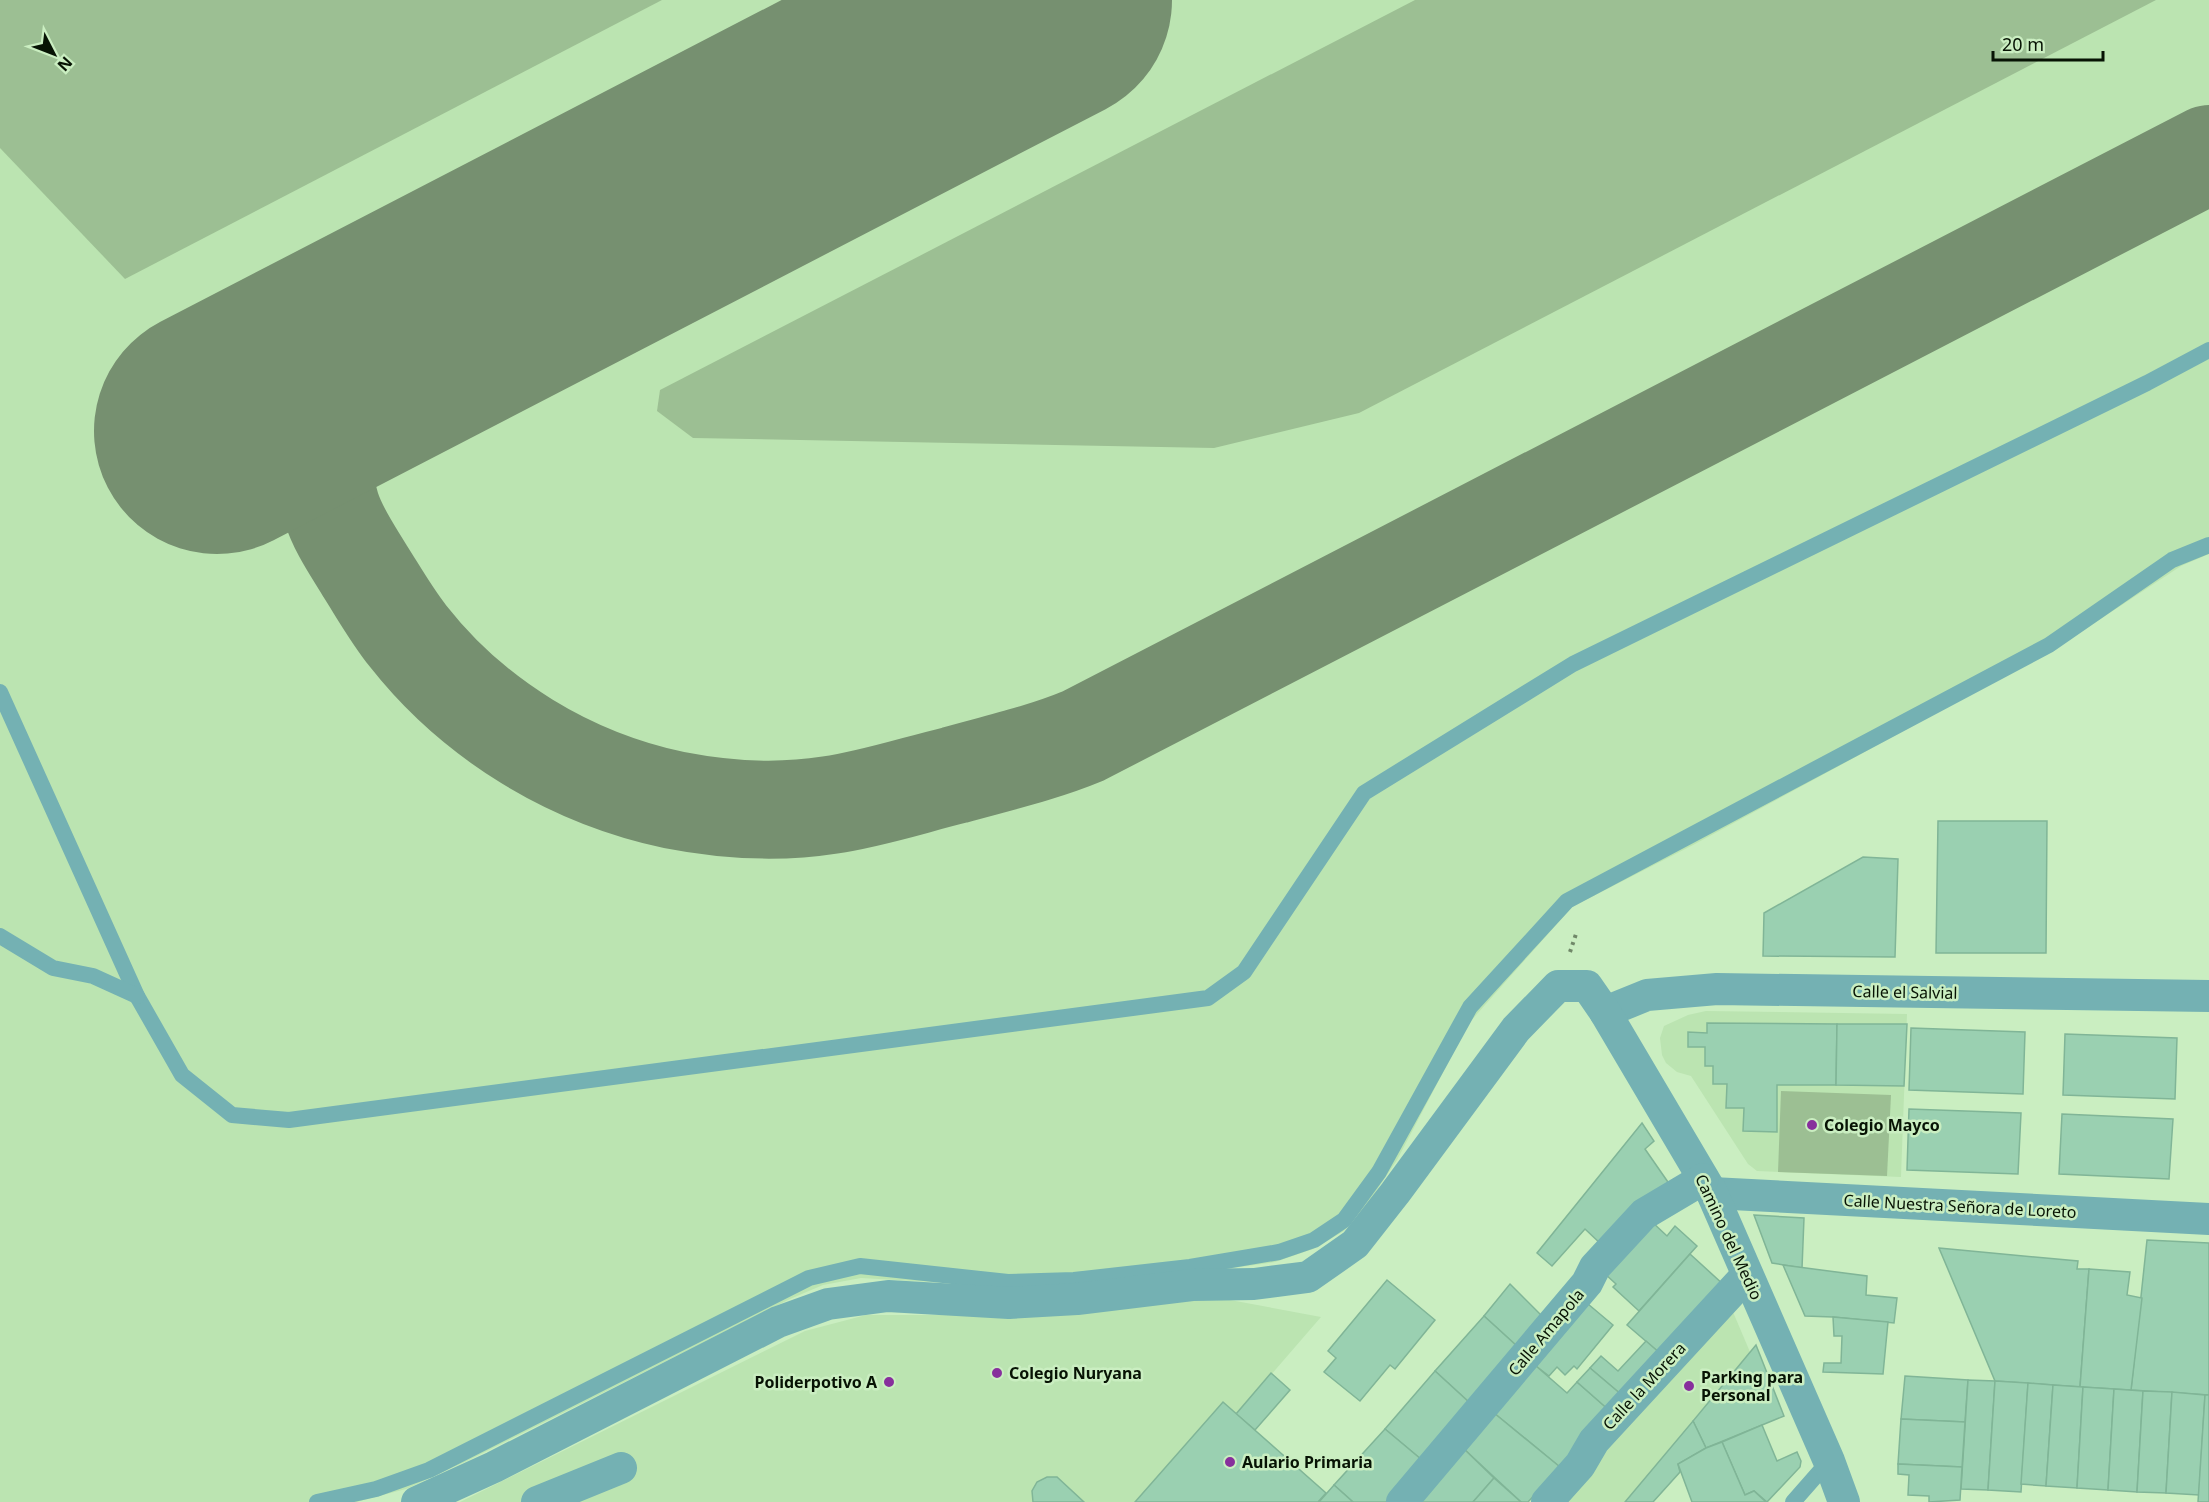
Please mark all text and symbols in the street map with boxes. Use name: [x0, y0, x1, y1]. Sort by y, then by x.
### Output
north arrow: [24, 24, 84, 84]
scale bar: [1993, 24, 2102, 62]
text: 20 m: [2002, 32, 2044, 56]
text: N: [53, 52, 78, 76]
street label: Calle el Salvial: [1852, 980, 1958, 1004]
place label: Colegio Mayco: [1824, 1114, 1940, 1136]
marker: Colegio Mayco: [1805, 1118, 1819, 1132]
street label: Camino del Medio: [1690, 1171, 1768, 1303]
street label: Calle Nuestra Señora de Loreto: [1843, 1189, 2077, 1223]
street label: Calle Amapola: [1503, 1284, 1589, 1380]
street label: Calle la Morera: [1598, 1337, 1690, 1435]
place label: Colegio Nuryana: [1009, 1362, 1142, 1384]
marker: Colegio Nuryana: [990, 1366, 1004, 1380]
place label: Parking para Personal: [1701, 1366, 1803, 1406]
place label: Poliderpotivo A: [754, 1371, 878, 1393]
marker: Poliderpotivo A: [882, 1375, 896, 1389]
marker: Parking para Personal: [1682, 1379, 1696, 1393]
place label: Aulario Primaria: [1242, 1451, 1373, 1473]
marker: Aulario Primaria: [1223, 1455, 1237, 1469]

